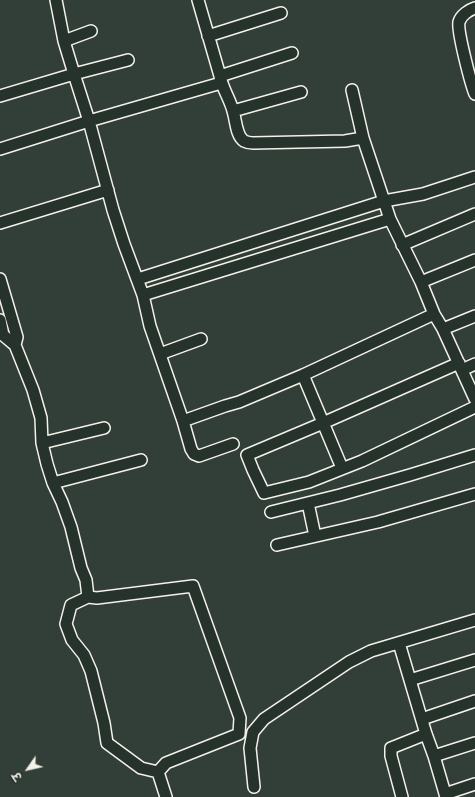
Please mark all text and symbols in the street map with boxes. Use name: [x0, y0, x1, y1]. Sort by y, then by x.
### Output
north arrow: [8, 749, 48, 789]
text: उ: [10, 769, 25, 783]

